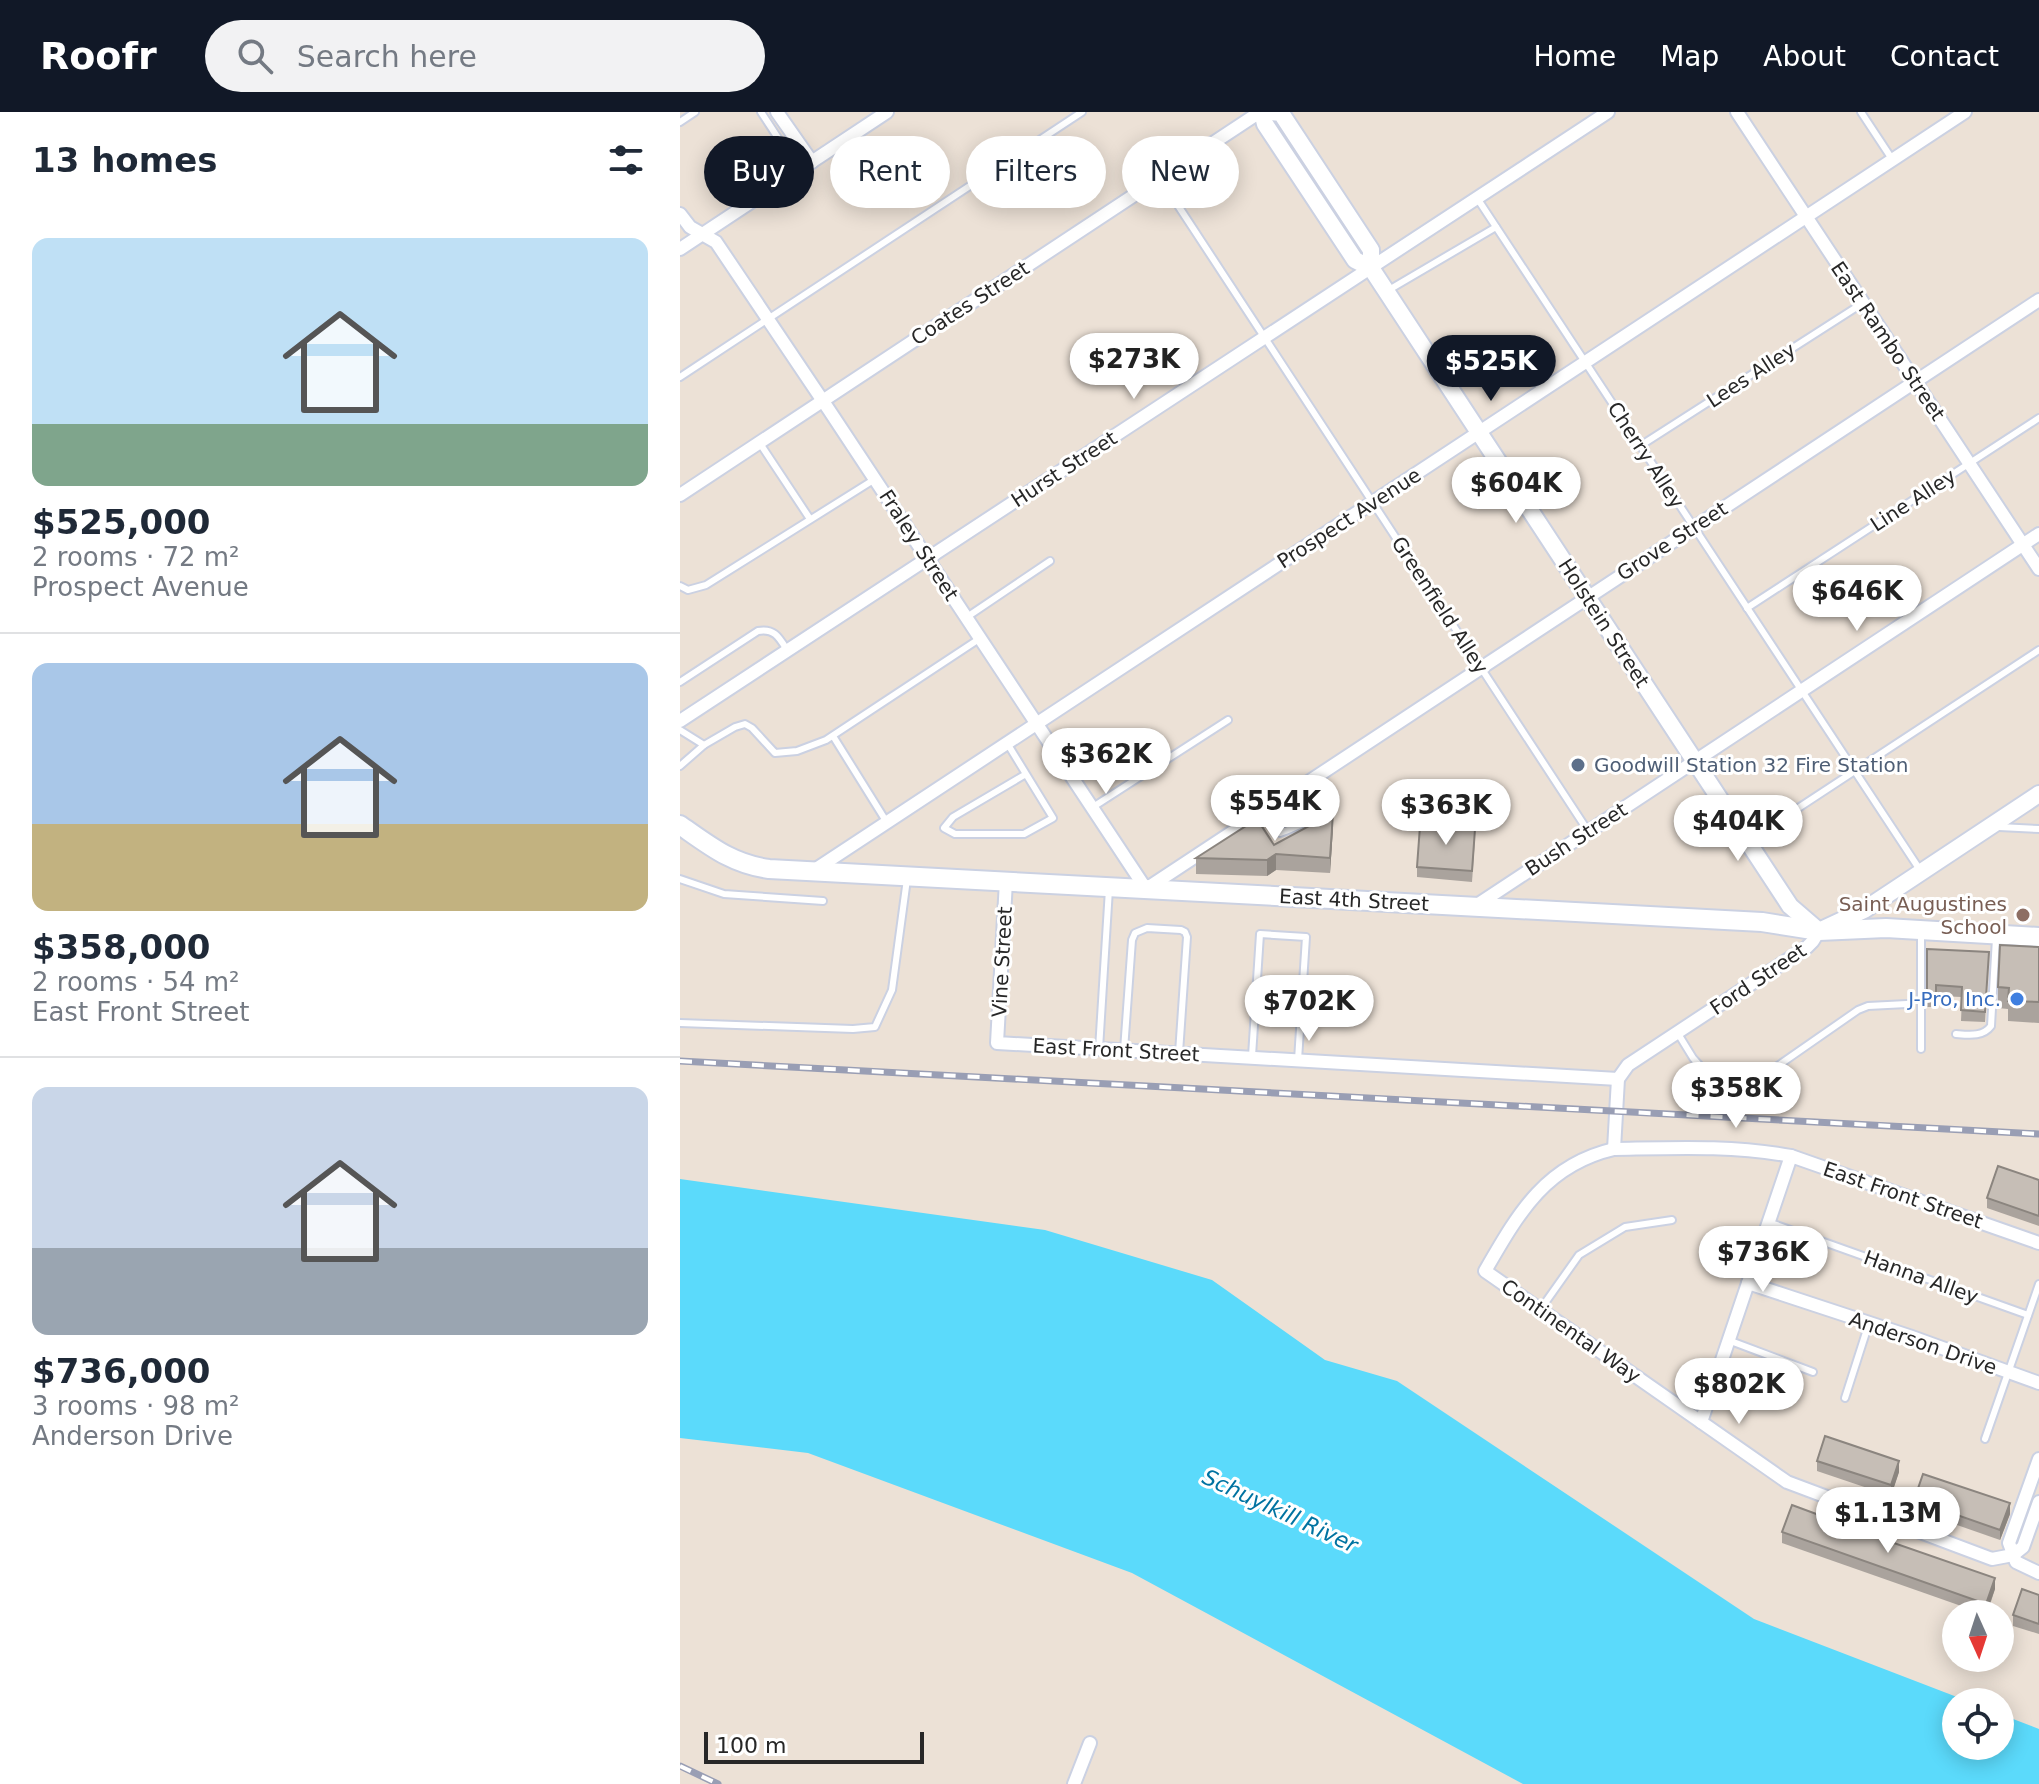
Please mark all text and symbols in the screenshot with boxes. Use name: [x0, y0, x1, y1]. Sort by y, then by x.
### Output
search box: [205, 20, 765, 92]
text: Roofr: [40, 34, 157, 78]
icon: search: [233, 34, 277, 78]
text: Search here: [297, 39, 477, 74]
text: Home: [1533, 40, 1616, 73]
text: Map: [1660, 40, 1719, 73]
text: About: [1763, 40, 1846, 73]
text: Contact: [1890, 40, 1999, 73]
chip: Buy: [704, 136, 814, 208]
chip: Rent: [830, 136, 950, 208]
chip: Filters: [966, 136, 1106, 208]
chip: New: [1122, 136, 1239, 208]
icon: filters: [604, 138, 648, 182]
text: 13 homes: [32, 140, 217, 180]
street label: Coates Street: [906, 256, 1034, 350]
street label: East Rambo Street: [1826, 257, 1950, 425]
icon: home: [268, 290, 412, 434]
pin: $273K: [1078, 333, 1190, 401]
pin: $525K: [1435, 335, 1547, 403]
street label: Lees Alley: [1702, 337, 1800, 413]
text: $273K: [1088, 344, 1180, 374]
text: $525K: [1445, 346, 1537, 376]
street label: Cherry Alley: [1603, 397, 1689, 513]
street label: Hurst Street: [1007, 426, 1122, 512]
pin: $604K: [1460, 457, 1572, 525]
street label: Prospect Avenue: [1273, 463, 1425, 573]
street label: Line Alley: [1866, 463, 1960, 536]
text: $604K: [1470, 468, 1562, 498]
street label: Fraley Street: [874, 485, 964, 605]
street label: Grove Street: [1612, 496, 1732, 586]
text: $525,000: [32, 502, 211, 542]
street label: Greenfield Alley: [1387, 532, 1493, 678]
text: 2 rooms · 72 m²: [32, 542, 240, 572]
street label: Holstein Street: [1553, 554, 1655, 692]
pin: $646K: [1801, 565, 1913, 633]
text: Prospect Avenue: [32, 572, 249, 602]
text: $646K: [1811, 576, 1903, 606]
icon: home: [268, 715, 412, 859]
pin: $362K: [1050, 728, 1162, 796]
text: $362K: [1060, 739, 1152, 769]
place label: Goodwill Station 32 Fire Station: [1594, 753, 1908, 777]
marker: Goodwill Station 32 Fire Station: [1569, 756, 1587, 774]
pin: $554K: [1219, 775, 1331, 843]
pin: $363K: [1390, 779, 1502, 847]
text: $554K: [1229, 786, 1321, 816]
text: $363K: [1400, 790, 1492, 820]
pin: $404K: [1682, 795, 1794, 863]
street label: Bush Street: [1521, 797, 1632, 881]
text: $404K: [1692, 806, 1784, 836]
street label: East 4th Street: [1279, 884, 1430, 916]
place label: Saint Augustines School: [1839, 892, 2007, 939]
street label: Vine Street: [987, 906, 1017, 1018]
marker: Saint Augustines School: [2014, 906, 2032, 924]
text: $358,000: [32, 927, 211, 967]
street label: Ford Street: [1705, 938, 1811, 1020]
text: 2 rooms · 54 m²: [32, 967, 240, 997]
pin: $702K: [1253, 975, 1365, 1043]
text: $702K: [1263, 986, 1355, 1016]
place label: J-Pro, Inc.: [1906, 987, 2001, 1011]
marker: J-Pro, Inc.: [2008, 990, 2026, 1008]
text: East Front Street: [32, 997, 249, 1027]
street label: East Front Street: [1032, 1034, 1200, 1066]
pin: $358K: [1680, 1062, 1792, 1130]
text: $358K: [1690, 1073, 1782, 1103]
icon: home: [268, 1139, 412, 1283]
street label: East Front Street: [1820, 1156, 1986, 1234]
pin: $736K: [1707, 1226, 1819, 1294]
text: $736K: [1717, 1237, 1809, 1267]
street label: Hanna Alley: [1860, 1245, 1982, 1309]
street label: Continental Way: [1497, 1274, 1645, 1388]
street label: Anderson Drive: [1846, 1306, 2000, 1380]
text: $736,000: [32, 1351, 211, 1391]
pin: $802K: [1683, 1358, 1795, 1426]
text: $802K: [1693, 1369, 1785, 1399]
text: 3 rooms · 98 m²: [32, 1391, 240, 1421]
text: Anderson Drive: [32, 1421, 233, 1451]
water label: Schuylkill River: [1199, 1464, 1363, 1559]
pin: $1.13M: [1823, 1487, 1953, 1555]
text: $1.13M: [1834, 1498, 1942, 1528]
north arrow: [1942, 1600, 2014, 1672]
map controls: [1942, 1600, 2014, 1760]
button: locate: [1942, 1688, 2014, 1760]
scale bar: [704, 1728, 924, 1764]
text: 100 m: [716, 1733, 786, 1758]

